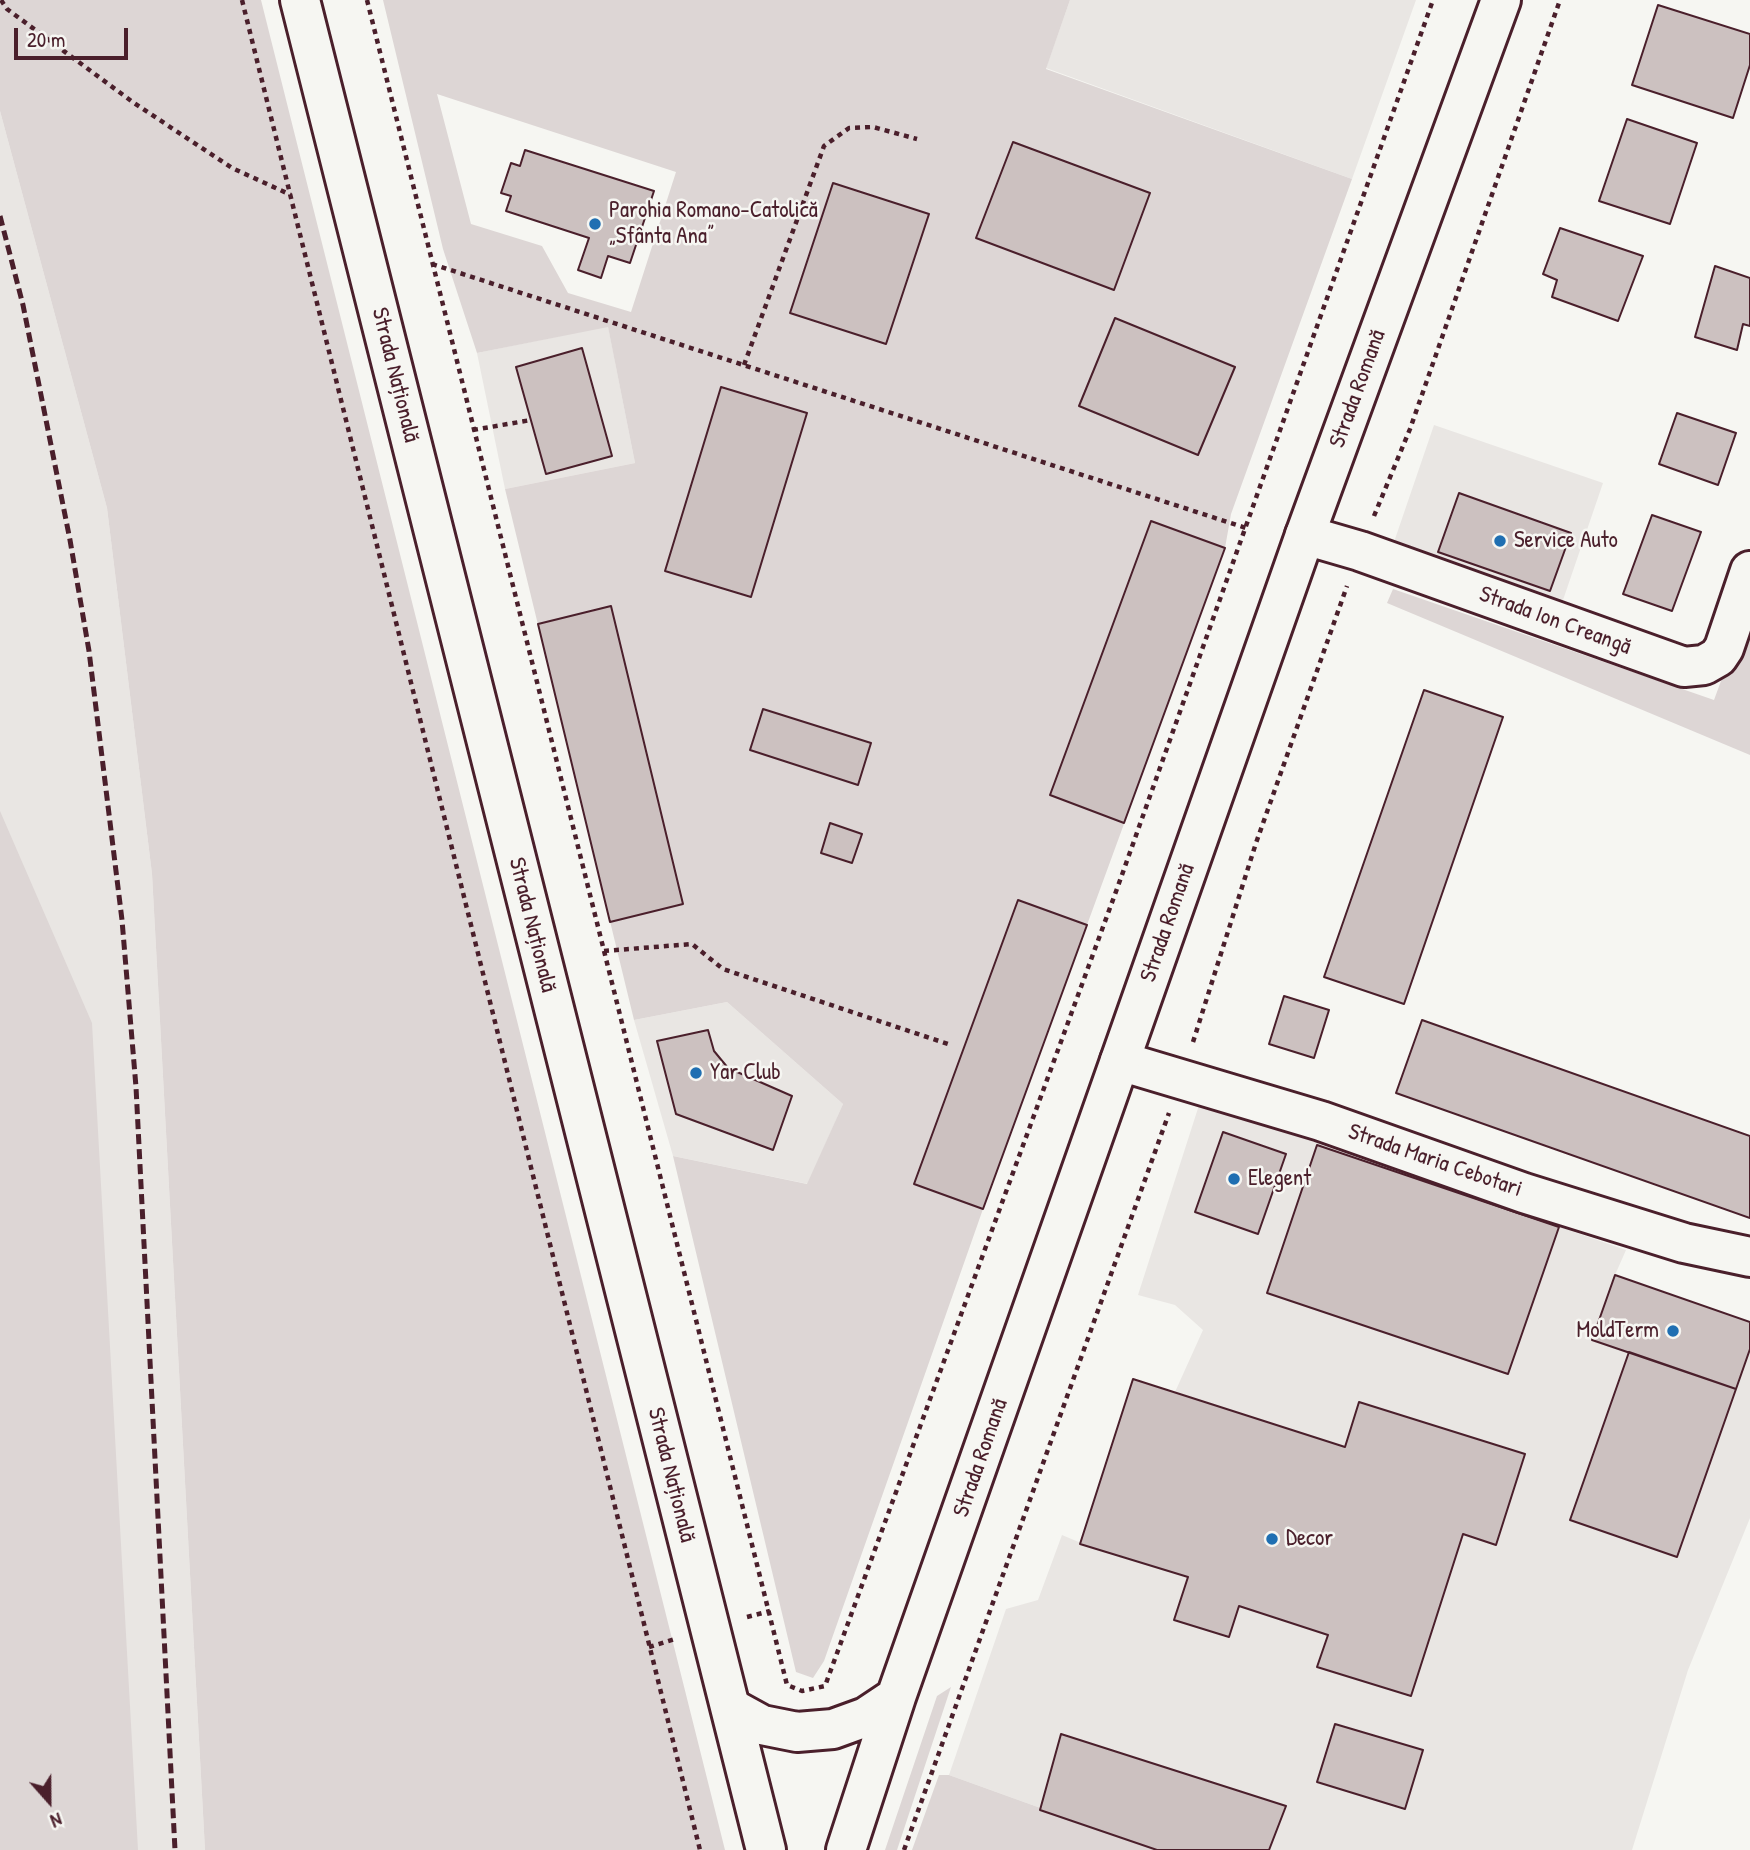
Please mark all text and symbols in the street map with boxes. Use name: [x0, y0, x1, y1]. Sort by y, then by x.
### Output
scale bar: [18, 14, 131, 58]
text: 20 m: [27, 25, 65, 54]
place label: Parohia Romano-Catolică „Sfânta Ana”: [609, 197, 818, 251]
marker: Parohia Romano-Catolică „Sfânta Ana”: [587, 216, 603, 232]
street label: Strada Națională: [365, 305, 425, 445]
street label: Strada Romană: [1324, 326, 1392, 452]
place label: Service Auto: [1514, 527, 1618, 555]
marker: Service Auto: [1492, 533, 1508, 549]
street label: Strada Ion Creangă: [1475, 581, 1635, 661]
street label: Strada Națională: [502, 855, 562, 995]
street label: Strada Romană: [1135, 860, 1201, 986]
place label: Yar Club: [710, 1059, 781, 1087]
marker: Yar Club: [688, 1065, 704, 1081]
street label: Strada Maria Cebotari: [1344, 1118, 1526, 1204]
place label: Elegent: [1248, 1165, 1311, 1193]
marker: Elegent: [1226, 1171, 1242, 1187]
place label: MoldTerm: [1577, 1317, 1659, 1345]
marker: MoldTerm: [1665, 1323, 1681, 1339]
street label: Strada Romană: [948, 1395, 1014, 1521]
street label: Strada Națională: [641, 1405, 701, 1545]
place label: Decor: [1286, 1525, 1333, 1553]
marker: Decor: [1264, 1531, 1280, 1547]
north arrow: [14, 1766, 84, 1836]
text: N: [47, 1807, 66, 1835]

